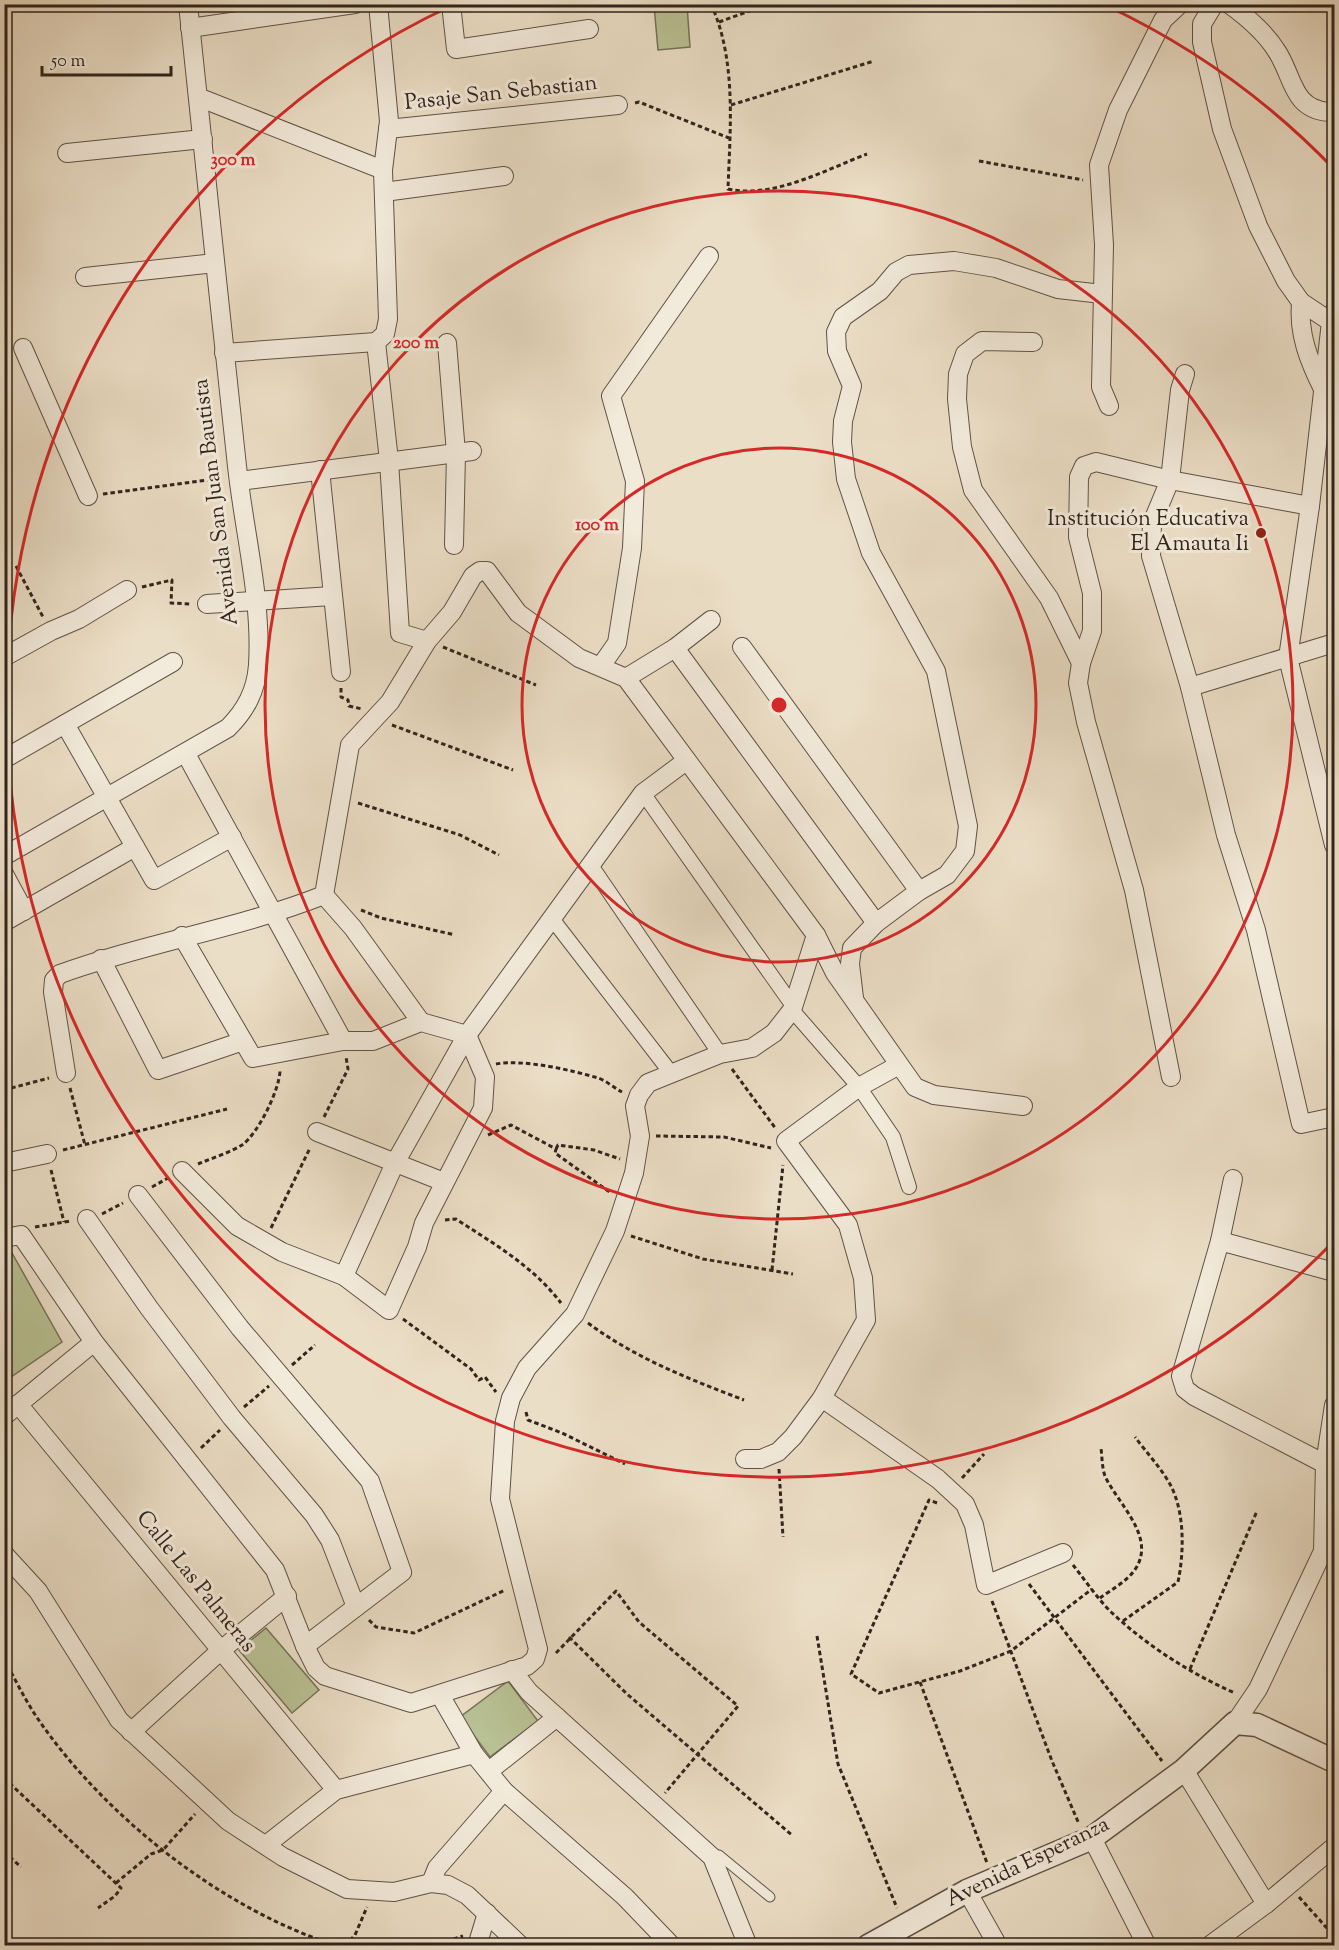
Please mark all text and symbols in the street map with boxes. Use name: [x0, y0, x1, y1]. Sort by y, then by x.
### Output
scale bar: [42, 39, 171, 77]
text: 50 m: [50, 49, 86, 75]
street label: Pasaje San Sebastian: [403, 68, 599, 120]
text: 300 m: [211, 148, 256, 174]
text: 200 m: [393, 331, 439, 357]
street label: Avenida San Juan Bautista: [186, 377, 248, 627]
place label: Institución Educativa El Amauta Ii: [1047, 504, 1249, 561]
text: 100 m: [575, 513, 619, 539]
marker: Institución Educativa El Amauta Ii: [1254, 526, 1268, 540]
centre of rings: [769, 695, 789, 715]
street label: Calle Las Palmeras: [128, 1504, 262, 1660]
street label: Avenida Esperanza: [941, 1810, 1115, 1916]

